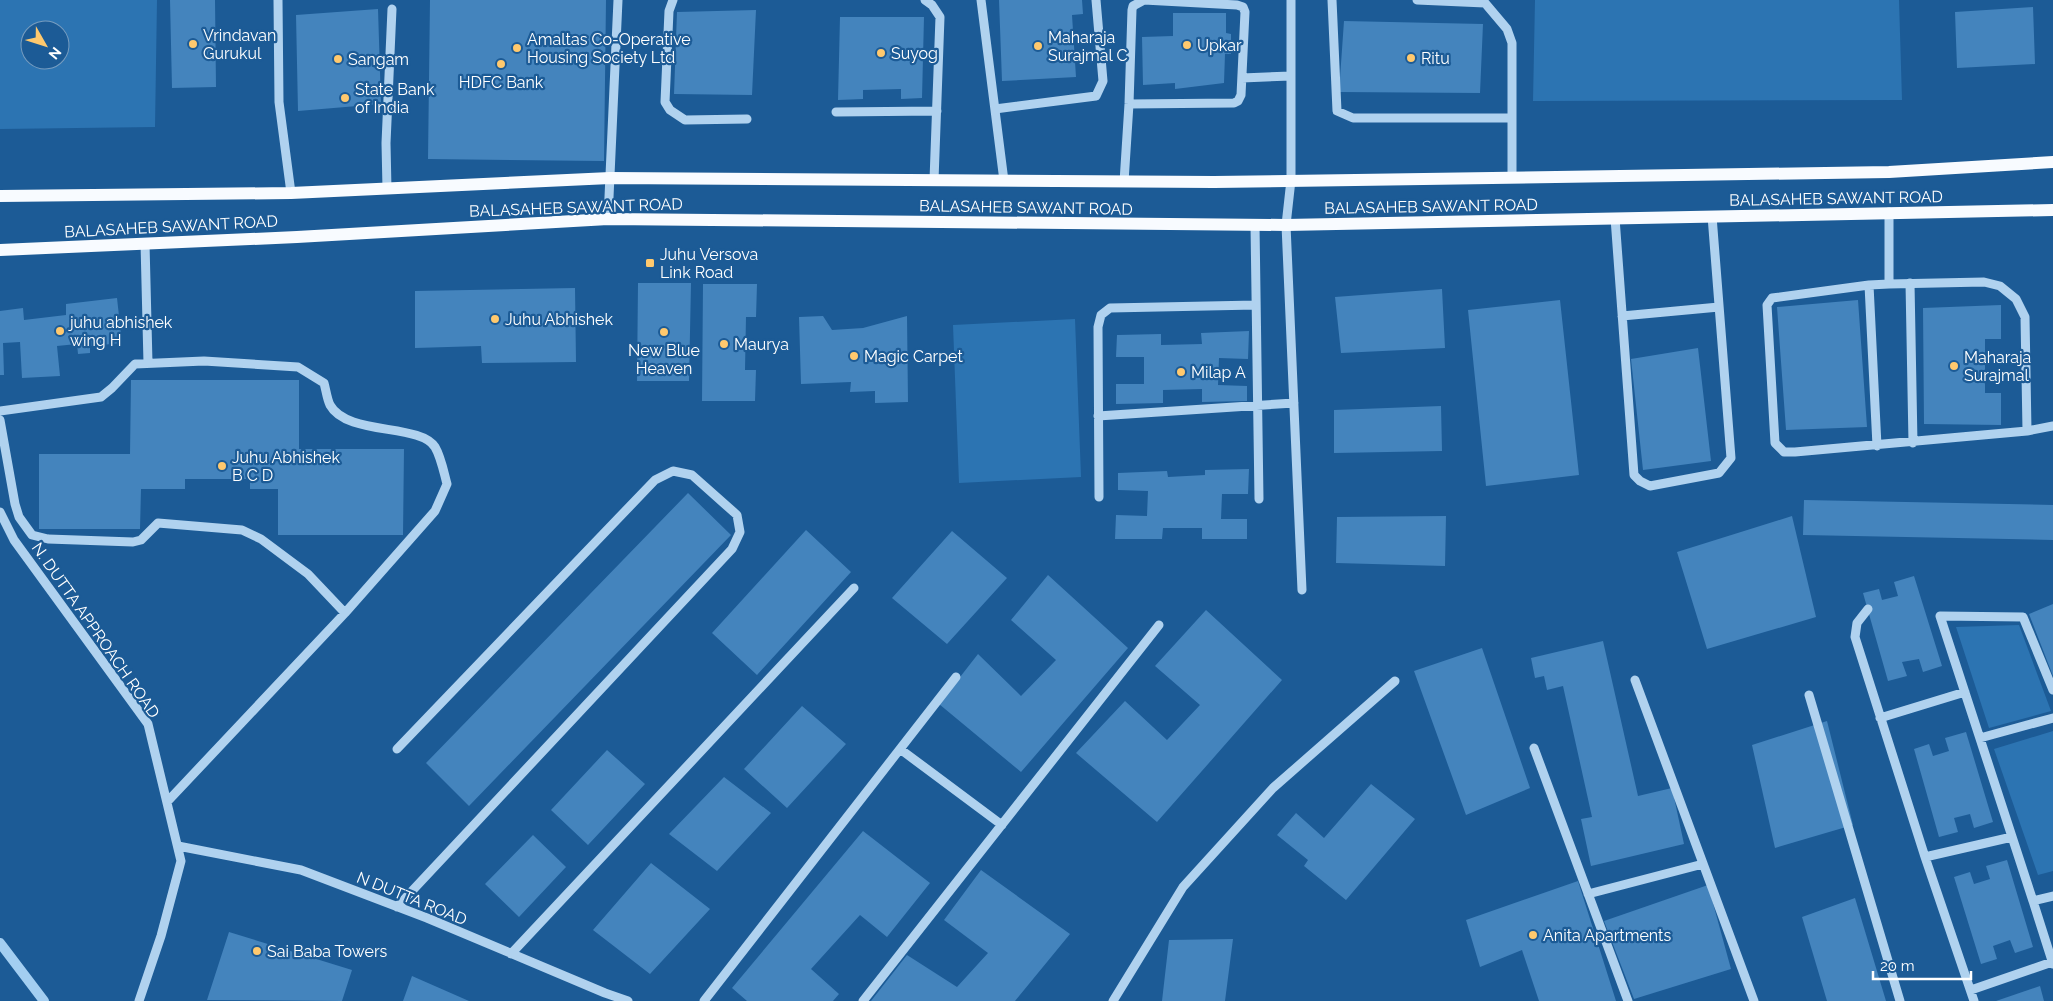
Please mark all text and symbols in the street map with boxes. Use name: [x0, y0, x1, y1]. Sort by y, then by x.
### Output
north arrow: [20, 20, 70, 70]
place label: Vrindavan Gurukul: [203, 26, 276, 63]
place label: Maharaja Surajmal C: [1048, 28, 1127, 65]
place label: Amaltas Co-Operative Housing Society Ltd: [527, 30, 691, 67]
place label: Upkar: [1197, 36, 1242, 55]
marker: Vrindavan Gurukul: [187, 38, 199, 50]
marker: Upkar: [1181, 39, 1193, 51]
marker: Maharaja Surajmal C: [1032, 40, 1044, 52]
marker: Amaltas Co-Operative Housing Society Ltd: [511, 42, 523, 54]
text: N: [46, 44, 65, 62]
place label: Suyog: [891, 44, 938, 63]
marker: Suyog: [875, 47, 887, 59]
place label: Ritu: [1421, 49, 1450, 68]
place label: Sangam: [348, 50, 409, 69]
marker: Ritu: [1405, 52, 1417, 64]
marker: Sangam: [332, 53, 344, 65]
marker: HDFC Bank: [495, 58, 507, 70]
place label: HDFC Bank: [459, 73, 544, 92]
place label: State Bank of India: [355, 80, 435, 117]
marker: State Bank of India: [339, 92, 351, 104]
street label: BALASAHEB SAWANT ROAD: [1729, 187, 1943, 210]
street label: BALASAHEB SAWANT ROAD: [469, 194, 683, 221]
street label: BALASAHEB SAWANT ROAD: [1324, 195, 1538, 218]
street label: BALASAHEB SAWANT ROAD: [919, 196, 1133, 219]
street label: BALASAHEB SAWANT ROAD: [64, 211, 278, 242]
place label: Juhu Versova Link Road: [660, 245, 758, 282]
marker: Juhu Versova Link Road: [644, 257, 656, 269]
place label: Juhu Abhishek: [505, 310, 613, 329]
place label: juhu abhishek wing H: [68, 313, 173, 350]
marker: Juhu Abhishek: [489, 313, 501, 325]
marker: juhu abhishek wing H: [54, 325, 66, 337]
marker: New Blue Heaven: [658, 326, 670, 338]
place label: Maurya: [734, 335, 789, 354]
marker: Maurya: [718, 338, 730, 350]
place label: New Blue Heaven: [628, 341, 700, 378]
place label: Magic Carpet: [864, 347, 963, 366]
place label: Maharaja Surajmal: [1964, 348, 2031, 385]
marker: Magic Carpet: [848, 350, 860, 362]
marker: Maharaja Surajmal: [1948, 360, 1960, 372]
place label: Milap A: [1191, 363, 1246, 382]
marker: Milap A: [1175, 366, 1187, 378]
place label: Juhu Abhishek B C D: [232, 448, 340, 485]
marker: Juhu Abhishek B C D: [216, 460, 228, 472]
street label: N. DUTTA APPROACH ROAD: [28, 539, 164, 722]
street label: N DUTTA ROAD: [354, 868, 470, 929]
place label: Anita Apartments: [1543, 926, 1671, 945]
marker: Anita Apartments: [1527, 929, 1539, 941]
place label: Sai Baba Towers: [267, 942, 387, 961]
marker: Sai Baba Towers: [251, 945, 263, 957]
scale bar: [1873, 948, 1970, 980]
text: 20 m: [1880, 957, 1915, 975]

